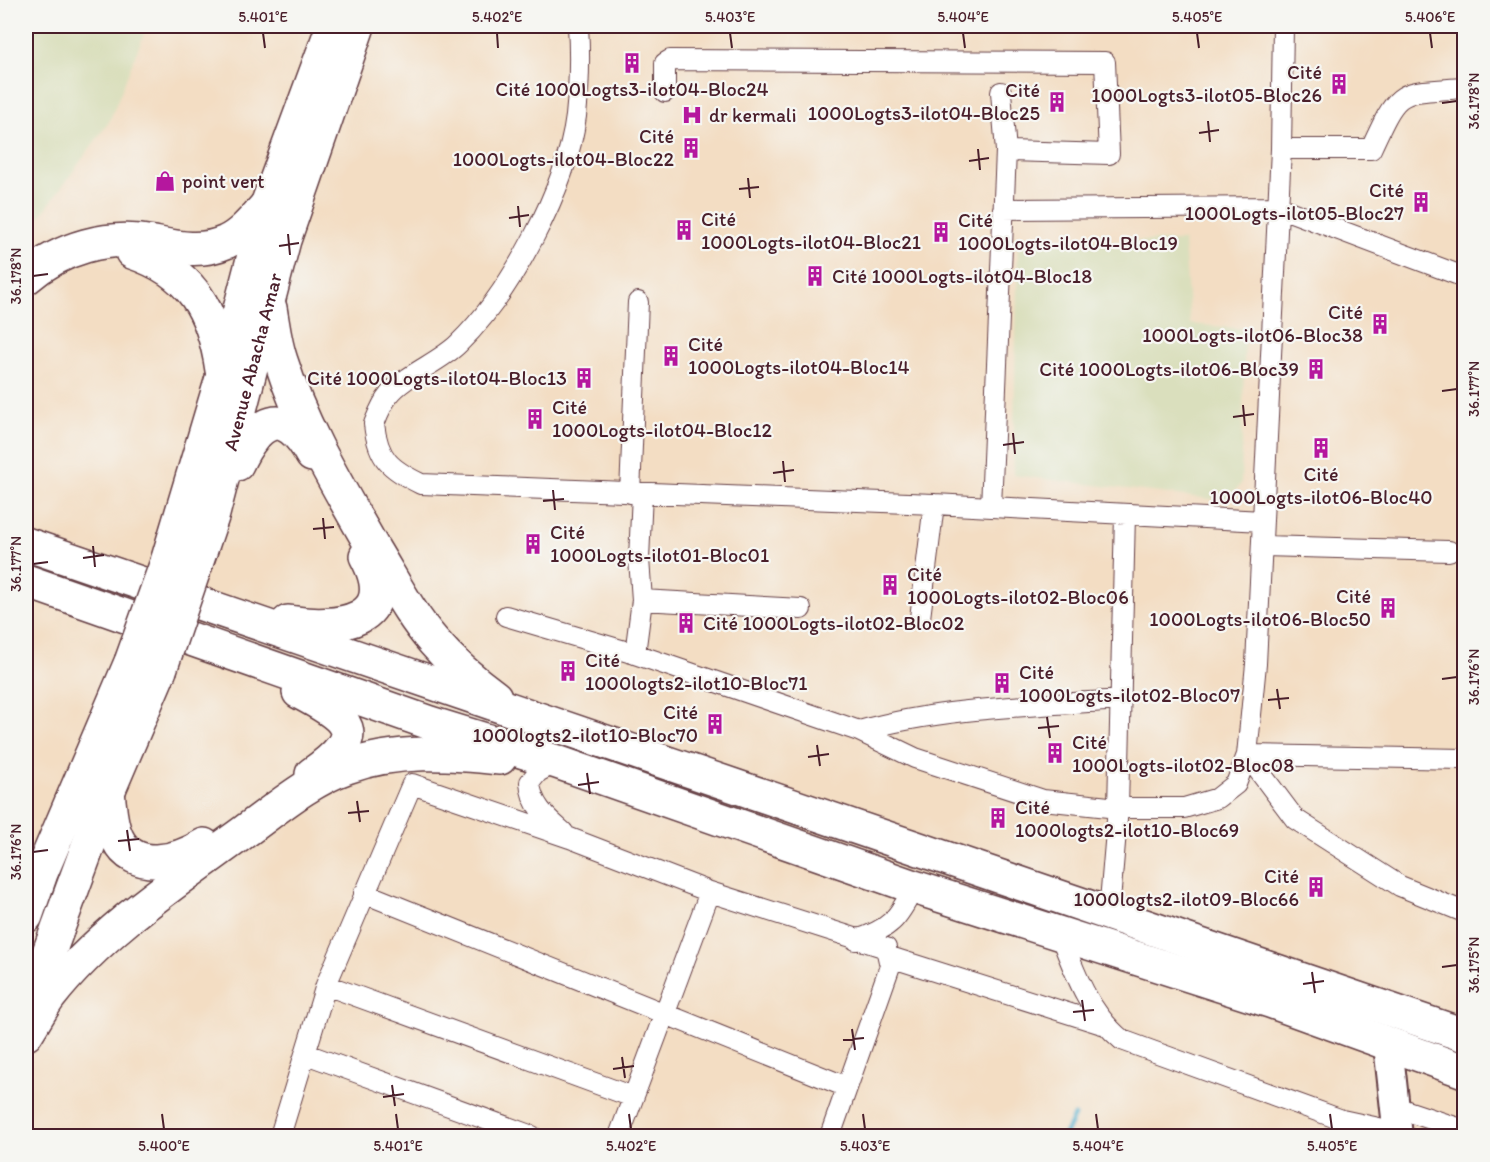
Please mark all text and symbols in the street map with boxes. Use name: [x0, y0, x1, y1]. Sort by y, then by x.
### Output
text: 5.401°E: [238, 8, 288, 26]
text: 5.402°E: [472, 8, 522, 26]
text: 5.403°E: [705, 8, 755, 26]
text: 5.404°E: [937, 8, 989, 26]
text: 5.405°E: [1172, 8, 1222, 26]
text: 5.406°E: [1405, 8, 1455, 26]
building icon: Cité 1000Logts3-ilot04-Bloc24: [620, 51, 644, 75]
place label: Cité 1000Logts3-ilot05-Bloc26: [1091, 60, 1322, 107]
building icon: Cité 1000Logts3-ilot05-Bloc26: [1327, 72, 1351, 96]
text: 36.178°N: [1465, 73, 1483, 129]
place label: Cité 1000Logts3-ilot04-Bloc24: [495, 77, 769, 101]
place label: Cité 1000Logts3-ilot04-Bloc25: [808, 78, 1040, 125]
building icon: Cité 1000Logts3-ilot04-Bloc25: [1045, 90, 1069, 114]
hospital icon: dr kermali: [680, 103, 704, 127]
place label: dr kermali: [709, 103, 797, 127]
place label: Cité 1000Logts-ilot04-Bloc22: [453, 124, 674, 171]
building icon: Cité 1000Logts-ilot04-Bloc22: [679, 136, 703, 160]
shop icon: point vert: [153, 169, 177, 193]
place label: point vert: [182, 169, 265, 193]
place label: Cité 1000Logts-ilot05-Bloc27: [1185, 178, 1404, 225]
building icon: Cité 1000Logts-ilot05-Bloc27: [1409, 190, 1433, 214]
place label: Cité 1000Logts-ilot04-Bloc21: [701, 207, 921, 254]
place label: Cité 1000Logts-ilot04-Bloc19: [958, 208, 1178, 255]
building icon: Cité 1000Logts-ilot04-Bloc21: [672, 218, 696, 242]
building icon: Cité 1000Logts-ilot04-Bloc19: [929, 220, 953, 244]
text: 36.178°N: [7, 248, 25, 304]
building icon: Cité 1000Logts-ilot04-Bloc18: [803, 264, 827, 288]
place label: Cité 1000Logts-ilot04-Bloc18: [832, 264, 1092, 288]
street label: Avenue Abacha Amar: [218, 270, 287, 453]
place label: Cité 1000Logts-ilot06-Bloc38: [1142, 300, 1363, 347]
building icon: Cité 1000Logts-ilot06-Bloc38: [1368, 312, 1392, 336]
place label: Cité 1000Logts-ilot04-Bloc14: [688, 332, 910, 379]
building icon: Cité 1000Logts-ilot04-Bloc14: [659, 344, 683, 368]
place label: Cité 1000Logts-ilot06-Bloc39: [1039, 357, 1299, 381]
building icon: Cité 1000Logts-ilot06-Bloc39: [1304, 357, 1328, 381]
text: 36.177°N: [1465, 361, 1483, 417]
place label: Cité 1000Logts-ilot04-Bloc13: [307, 366, 567, 390]
building icon: Cité 1000Logts-ilot04-Bloc13: [572, 366, 596, 390]
place label: Cité 1000Logts-ilot04-Bloc12: [552, 395, 773, 442]
building icon: Cité 1000Logts-ilot04-Bloc12: [523, 407, 547, 431]
building icon: Cité 1000Logts-ilot06-Bloc40: [1309, 436, 1333, 460]
place label: Cité 1000Logts-ilot06-Bloc40: [1209, 462, 1433, 509]
place label: Cité 1000Logts-ilot01-Bloc01: [550, 520, 769, 567]
building icon: Cité 1000Logts-ilot01-Bloc01: [521, 532, 545, 556]
text: 36.177°N: [7, 536, 25, 592]
place label: Cité 1000Logts-ilot02-Bloc06: [907, 562, 1129, 609]
building icon: Cité 1000Logts-ilot02-Bloc06: [878, 573, 902, 597]
place label: Cité 1000Logts-ilot06-Bloc50: [1149, 584, 1371, 631]
building icon: Cité 1000Logts-ilot06-Bloc50: [1376, 596, 1400, 620]
building icon: Cité 1000Logts-ilot02-Bloc02: [674, 611, 698, 635]
place label: Cité 1000Logts-ilot02-Bloc02: [703, 611, 965, 635]
place label: Cité 1000logts2-ilot10-Bloc71: [585, 648, 807, 695]
text: 36.176°N: [1465, 649, 1483, 705]
building icon: Cité 1000logts2-ilot10-Bloc71: [556, 659, 580, 683]
place label: Cité 1000Logts-ilot02-Bloc07: [1019, 660, 1240, 707]
building icon: Cité 1000Logts-ilot02-Bloc07: [990, 671, 1014, 695]
place label: Cité 1000logts2-ilot10-Bloc70: [473, 700, 698, 747]
building icon: Cité 1000logts2-ilot10-Bloc70: [703, 712, 727, 736]
place label: Cité 1000Logts-ilot02-Bloc08: [1072, 730, 1294, 777]
building icon: Cité 1000Logts-ilot02-Bloc08: [1043, 741, 1067, 765]
place label: Cité 1000logts2-ilot10-Bloc69: [1015, 795, 1239, 842]
building icon: Cité 1000logts2-ilot10-Bloc69: [986, 806, 1010, 830]
text: 36.176°N: [7, 824, 25, 880]
place label: Cité 1000logts2-ilot09-Bloc66: [1073, 864, 1299, 911]
building icon: Cité 1000logts2-ilot09-Bloc66: [1304, 875, 1328, 899]
text: 36.175°N: [1465, 937, 1483, 993]
text: 5.400°E: [138, 1137, 190, 1155]
text: 5.401°E: [373, 1137, 423, 1155]
text: 5.402°E: [606, 1137, 656, 1155]
text: 5.403°E: [840, 1137, 890, 1155]
text: 5.404°E: [1072, 1137, 1124, 1155]
text: 5.405°E: [1307, 1137, 1357, 1155]

